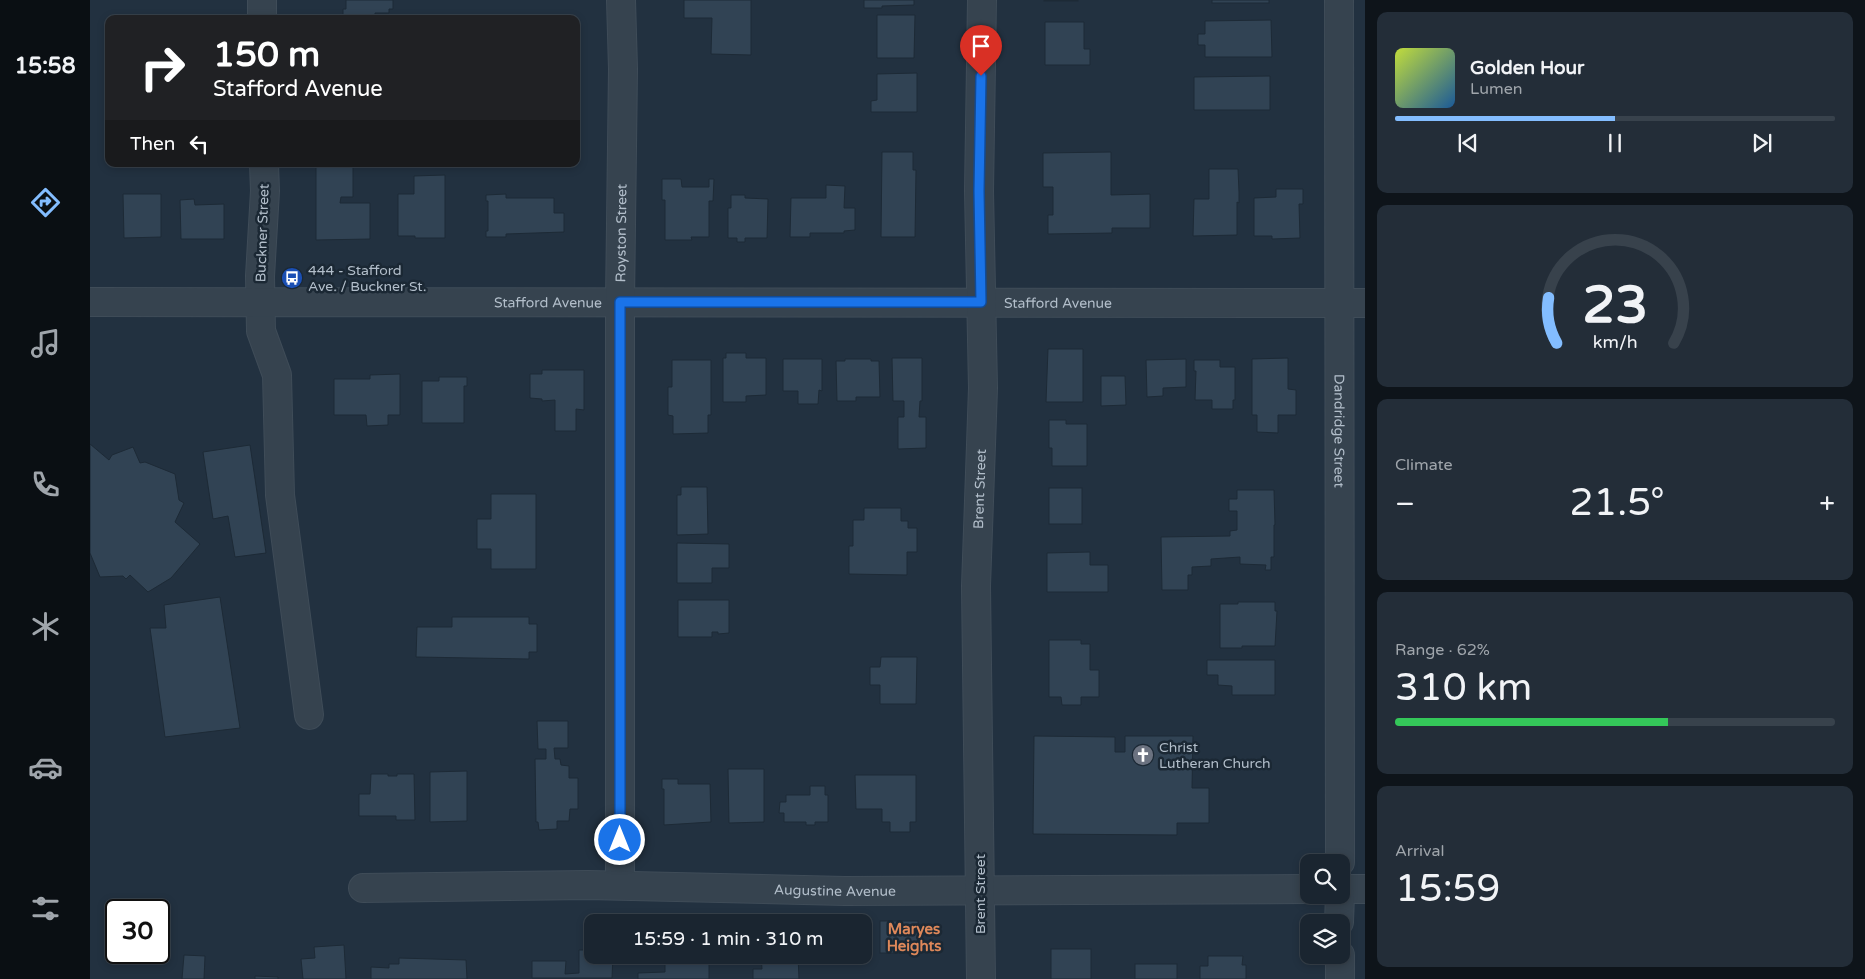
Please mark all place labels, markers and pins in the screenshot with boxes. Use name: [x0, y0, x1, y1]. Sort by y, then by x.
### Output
pin: [960, 25, 1002, 76]
place label: 444 - Stafford Ave. / Buckner St.: [308, 262, 426, 295]
bus stop icon: 444 - Stafford Ave. / Buckner St.: [280, 266, 304, 290]
place label: Christ Lutheran Church: [1159, 739, 1271, 772]
church icon: Christ Lutheran Church: [1131, 743, 1155, 767]

